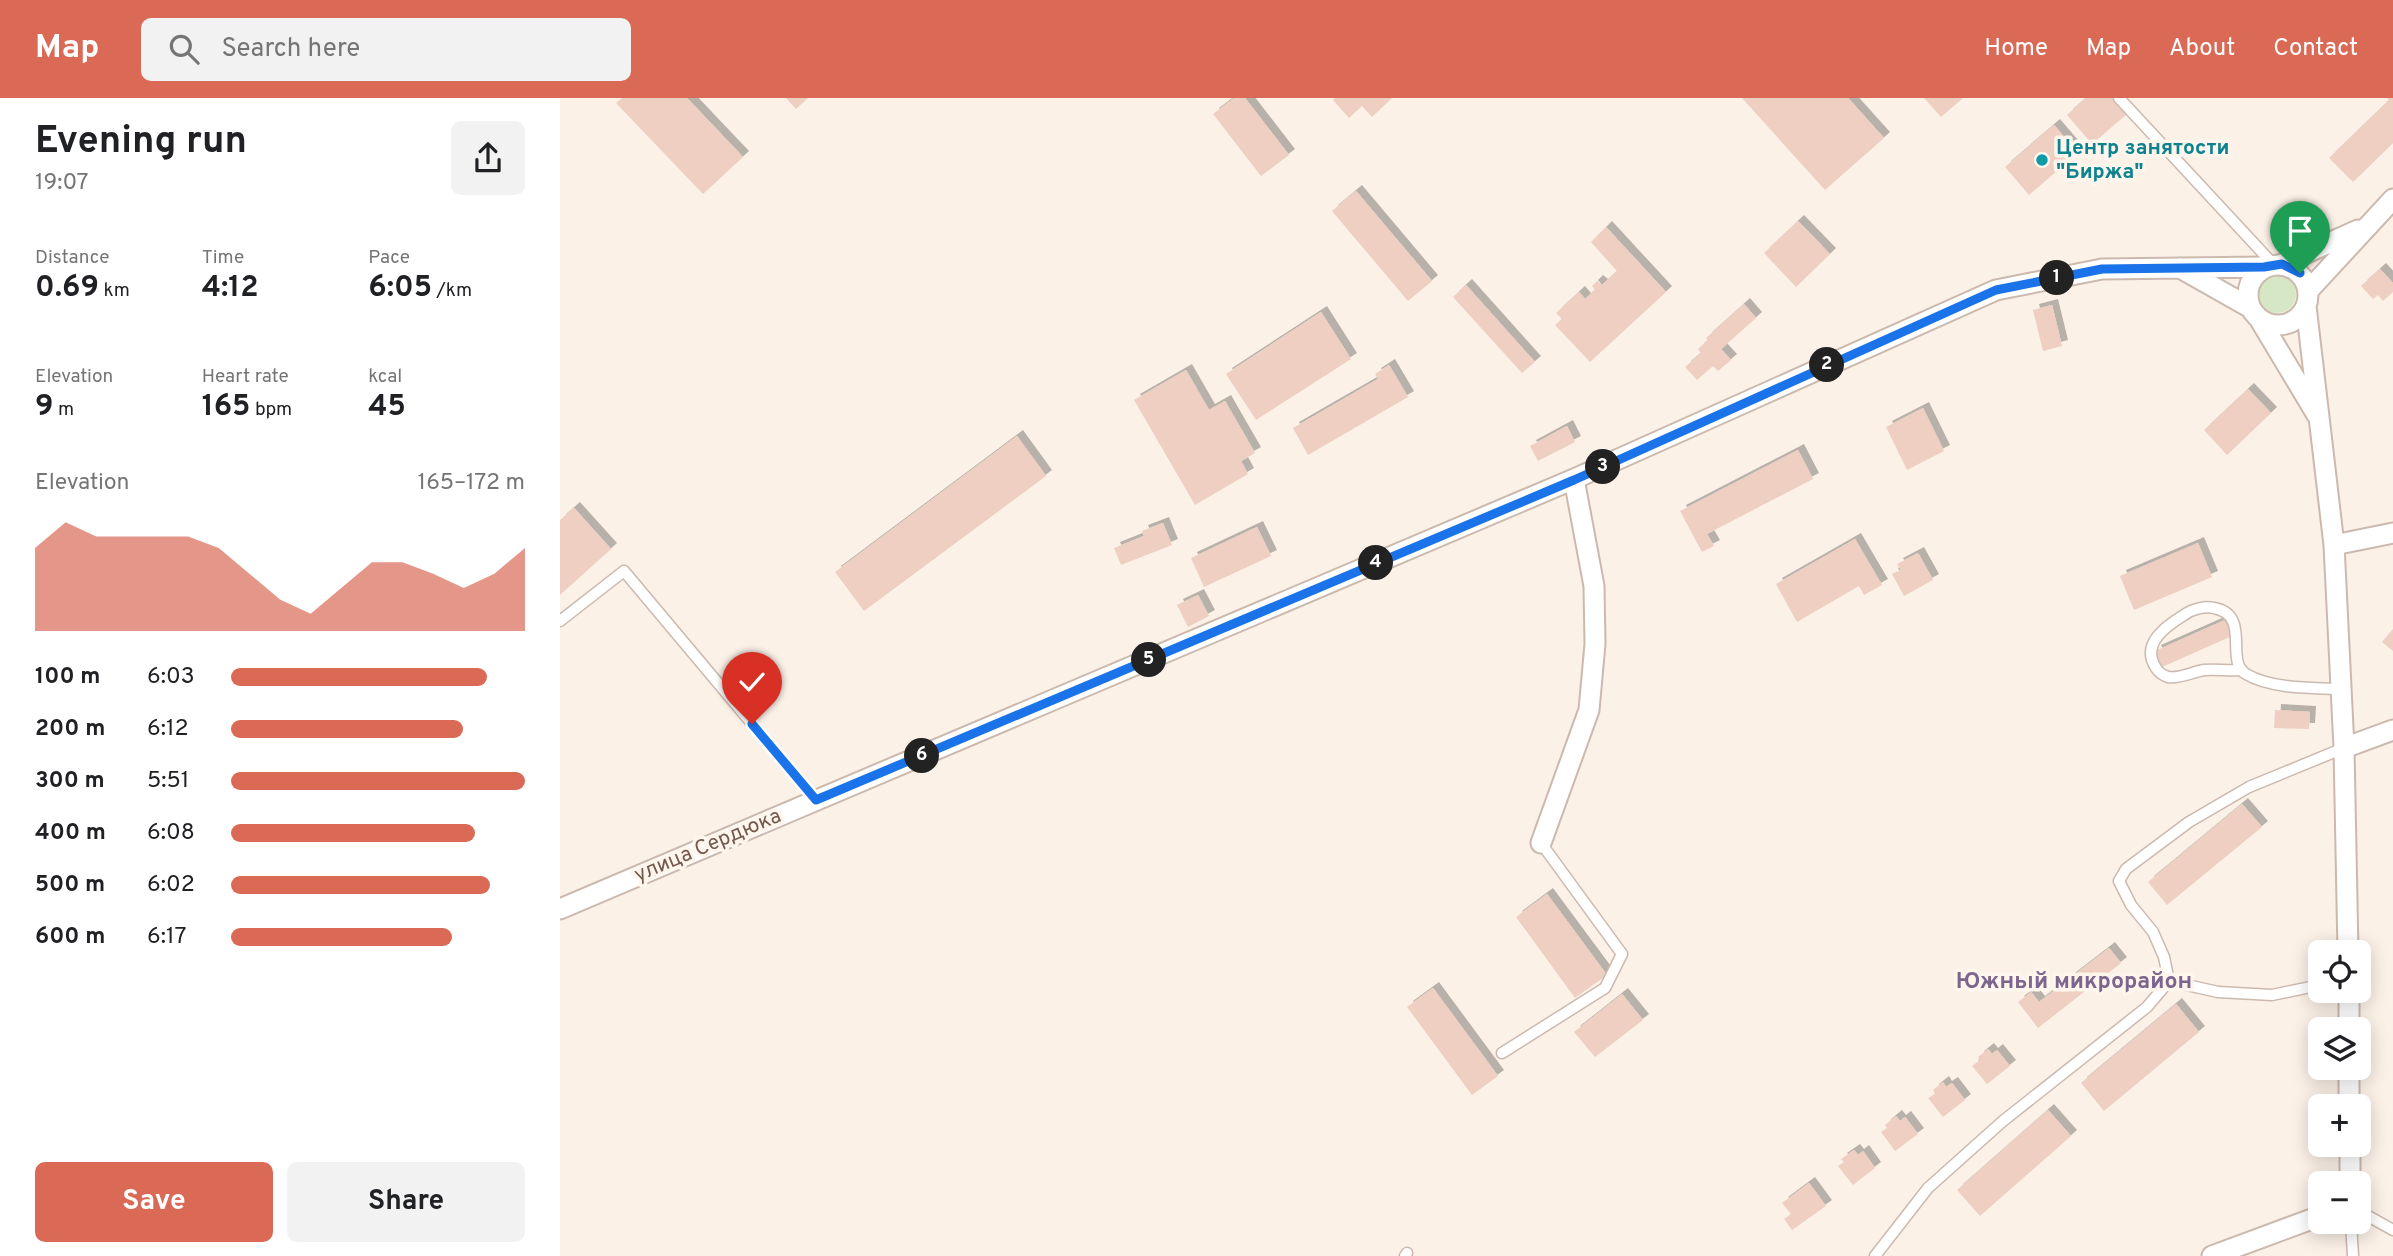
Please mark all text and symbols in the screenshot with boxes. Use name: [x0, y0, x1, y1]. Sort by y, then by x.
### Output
search box: [141, 18, 631, 81]
text: Map: [35, 28, 99, 70]
icon: search: [165, 30, 203, 68]
text: Search here: [221, 33, 360, 66]
text: Home: [1984, 34, 2048, 64]
text: Map: [2086, 34, 2131, 64]
text: About: [2169, 34, 2235, 64]
text: Contact: [2273, 34, 2358, 64]
text: Evening run: [35, 118, 247, 167]
button: share: [451, 121, 525, 195]
place label: Центр занятости "Биржа": [2056, 135, 2229, 186]
marker: Центр занятости "Биржа": [2034, 152, 2050, 168]
text: 19:07: [35, 169, 89, 198]
pin: [2270, 201, 2330, 273]
icon: arrive: [2281, 212, 2319, 250]
text: Distance: [35, 246, 110, 270]
text: Time: [202, 246, 244, 270]
text: Pace: [368, 246, 410, 270]
pin: 1: [2040, 260, 2074, 296]
text: 1: [2053, 265, 2060, 289]
text: 0.69: [35, 270, 99, 307]
text: 4:12: [202, 270, 259, 307]
text: 6:05: [368, 270, 432, 307]
text: km: [99, 279, 130, 303]
text: /km: [432, 279, 472, 303]
pin: 2: [1810, 348, 1844, 382]
text: 2: [1821, 352, 1832, 376]
text: Elevation: [35, 365, 113, 389]
text: Heart rate: [202, 365, 289, 389]
text: kcal: [368, 365, 402, 389]
text: 9: [35, 389, 53, 426]
text: 165: [202, 389, 250, 426]
text: 45: [368, 389, 406, 426]
text: m: [53, 398, 74, 422]
text: bpm: [250, 398, 292, 422]
pin: 3: [1586, 450, 1620, 484]
text: 3: [1597, 454, 1608, 478]
text: Elevation: [35, 469, 130, 498]
text: 165–172 m: [418, 469, 525, 498]
pin: 4: [1358, 546, 1394, 580]
text: 4: [1369, 550, 1382, 574]
pin: 5: [1132, 642, 1166, 678]
text: 5: [1143, 647, 1154, 671]
pin: [722, 652, 782, 724]
text: 100 m: [35, 663, 100, 692]
text: 6:03: [147, 663, 195, 692]
icon: check: [733, 663, 771, 701]
text: 200 m: [35, 715, 105, 744]
text: 6:12: [147, 715, 189, 744]
pin: 6: [904, 738, 940, 774]
text: 6: [916, 743, 927, 767]
text: 300 m: [35, 767, 105, 796]
text: 5:51: [147, 767, 189, 796]
street label: улица Сердюка: [630, 803, 786, 889]
text: 400 m: [35, 819, 106, 848]
text: 6:08: [147, 819, 195, 848]
text: 500 m: [35, 871, 105, 900]
text: 6:02: [147, 871, 195, 900]
text: 600 m: [35, 923, 105, 952]
text: 6:17: [147, 923, 186, 952]
map controls: [2308, 940, 2371, 1234]
button: locate: [2308, 940, 2371, 1003]
district label: Южный микрорайон: [1956, 968, 2192, 997]
button: layers: [2308, 1017, 2371, 1080]
button: +: [2308, 1094, 2371, 1157]
button: Save: [35, 1162, 273, 1242]
button: Share: [287, 1162, 525, 1242]
button: −: [2308, 1171, 2371, 1234]

